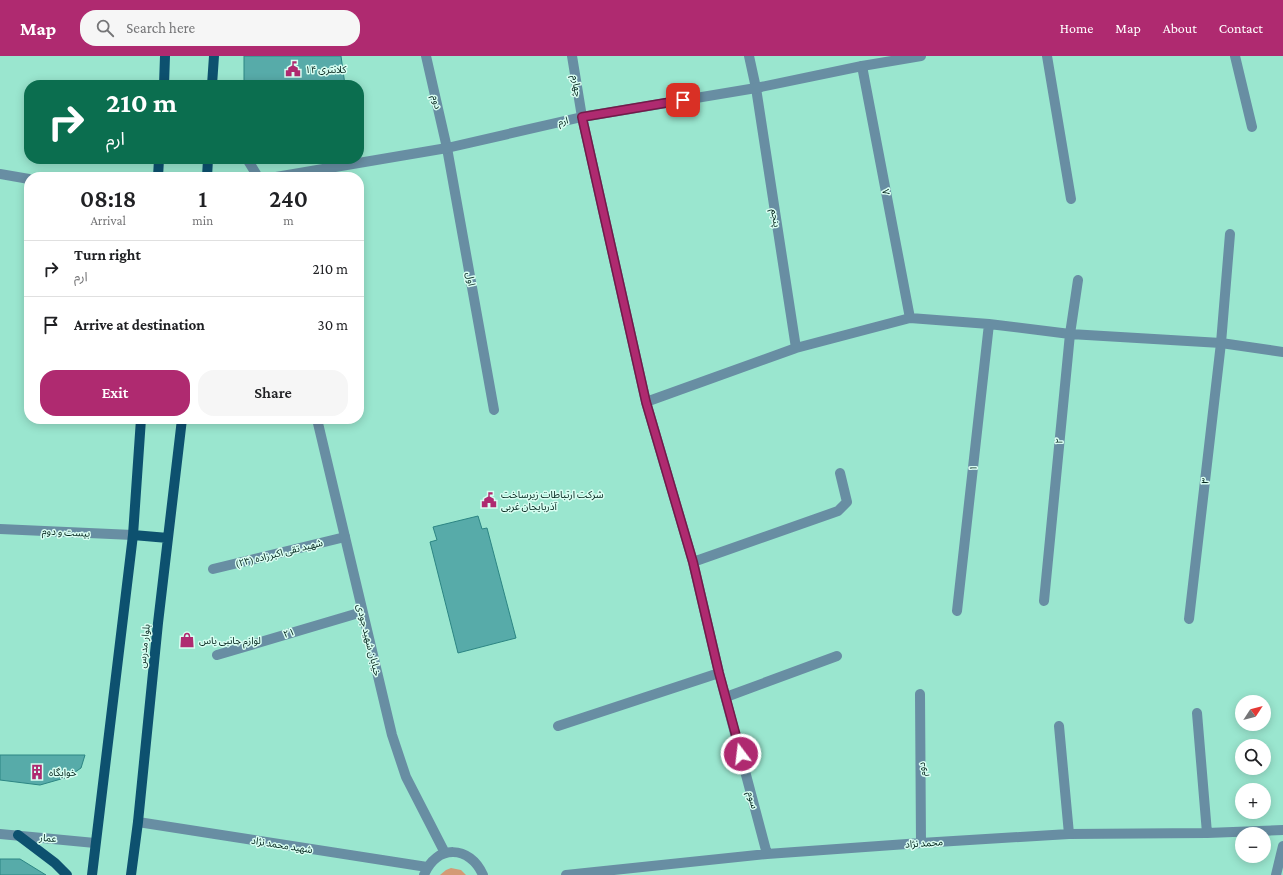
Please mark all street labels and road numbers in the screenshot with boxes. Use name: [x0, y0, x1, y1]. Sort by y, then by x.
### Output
street label: چهارم: [567, 74, 584, 98]
street label: دوم: [427, 94, 444, 111]
street label: ارم: [557, 114, 570, 130]
street label: ۷: [880, 188, 892, 196]
street label: پنجم: [767, 208, 783, 228]
street label: اول: [463, 271, 478, 287]
street label: ۲: [1053, 438, 1065, 444]
street label: ۱: [967, 465, 979, 471]
street label: ۳: [1199, 477, 1211, 485]
street label: بیست و دوم: [42, 525, 91, 542]
street label: شهید تقی اکبرزاده (۲۳): [234, 537, 324, 570]
street label: خیابان شهید جودی: [354, 603, 383, 677]
street label: بلوار مدرس: [136, 623, 153, 669]
street label: ۲۱: [282, 626, 296, 640]
street label: دوم: [916, 762, 930, 776]
street label: سوم: [743, 790, 761, 811]
street label: عمار: [38, 832, 57, 845]
street label: شهید محمد نژاد: [250, 835, 314, 856]
street label: محمد نژاد: [905, 836, 943, 851]

